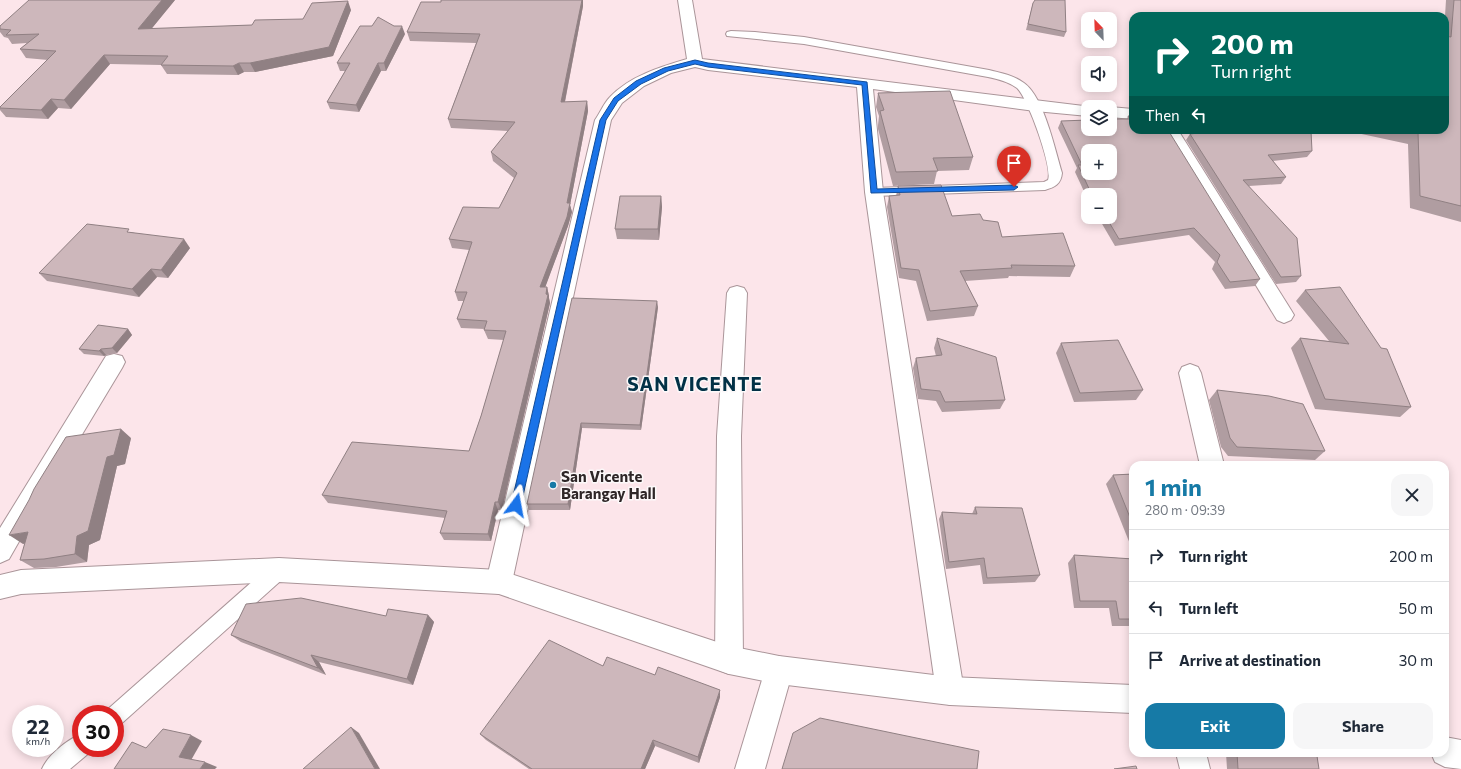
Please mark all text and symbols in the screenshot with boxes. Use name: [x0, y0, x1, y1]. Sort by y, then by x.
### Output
north arrow: [1081, 12, 1117, 48]
map controls: [1081, 12, 1117, 224]
text: 200 m: [1211, 26, 1294, 60]
icon: right: [1145, 28, 1197, 80]
button: sound: [1081, 56, 1117, 92]
text: Turn right: [1211, 60, 1291, 82]
button: layers: [1081, 100, 1117, 136]
icon: left: [1188, 104, 1210, 126]
text: Then: [1145, 106, 1180, 124]
button: +: [1081, 144, 1117, 180]
pin: [997, 146, 1031, 187]
icon: arrive: [1003, 152, 1025, 174]
button: −: [1081, 188, 1117, 224]
district label: SAN VICENTE: [627, 372, 763, 395]
place label: San Vicente Barangay Hall: [561, 467, 656, 502]
text: 1 min: [1145, 472, 1202, 501]
button: close: [1391, 474, 1433, 516]
marker: San Vicente Barangay Hall: [548, 480, 558, 490]
position arrow: [495, 484, 537, 526]
text: 280 m · 09:39: [1145, 502, 1225, 518]
icon: right: [1145, 545, 1167, 567]
text: Turn right: [1179, 547, 1248, 565]
text: 200 m: [1389, 547, 1433, 565]
icon: left: [1145, 597, 1167, 619]
text: Turn left: [1179, 599, 1238, 617]
text: 50 m: [1399, 599, 1433, 617]
icon: arrive: [1145, 649, 1167, 671]
text: Arrive at destination: [1179, 651, 1321, 669]
text: 30 m: [1399, 651, 1433, 669]
button: Exit: [1145, 703, 1285, 749]
button: Share: [1293, 703, 1433, 749]
speed limit sign: 30: [72, 705, 124, 757]
text: 22: [27, 714, 49, 738]
text: km/h: [26, 735, 50, 747]

